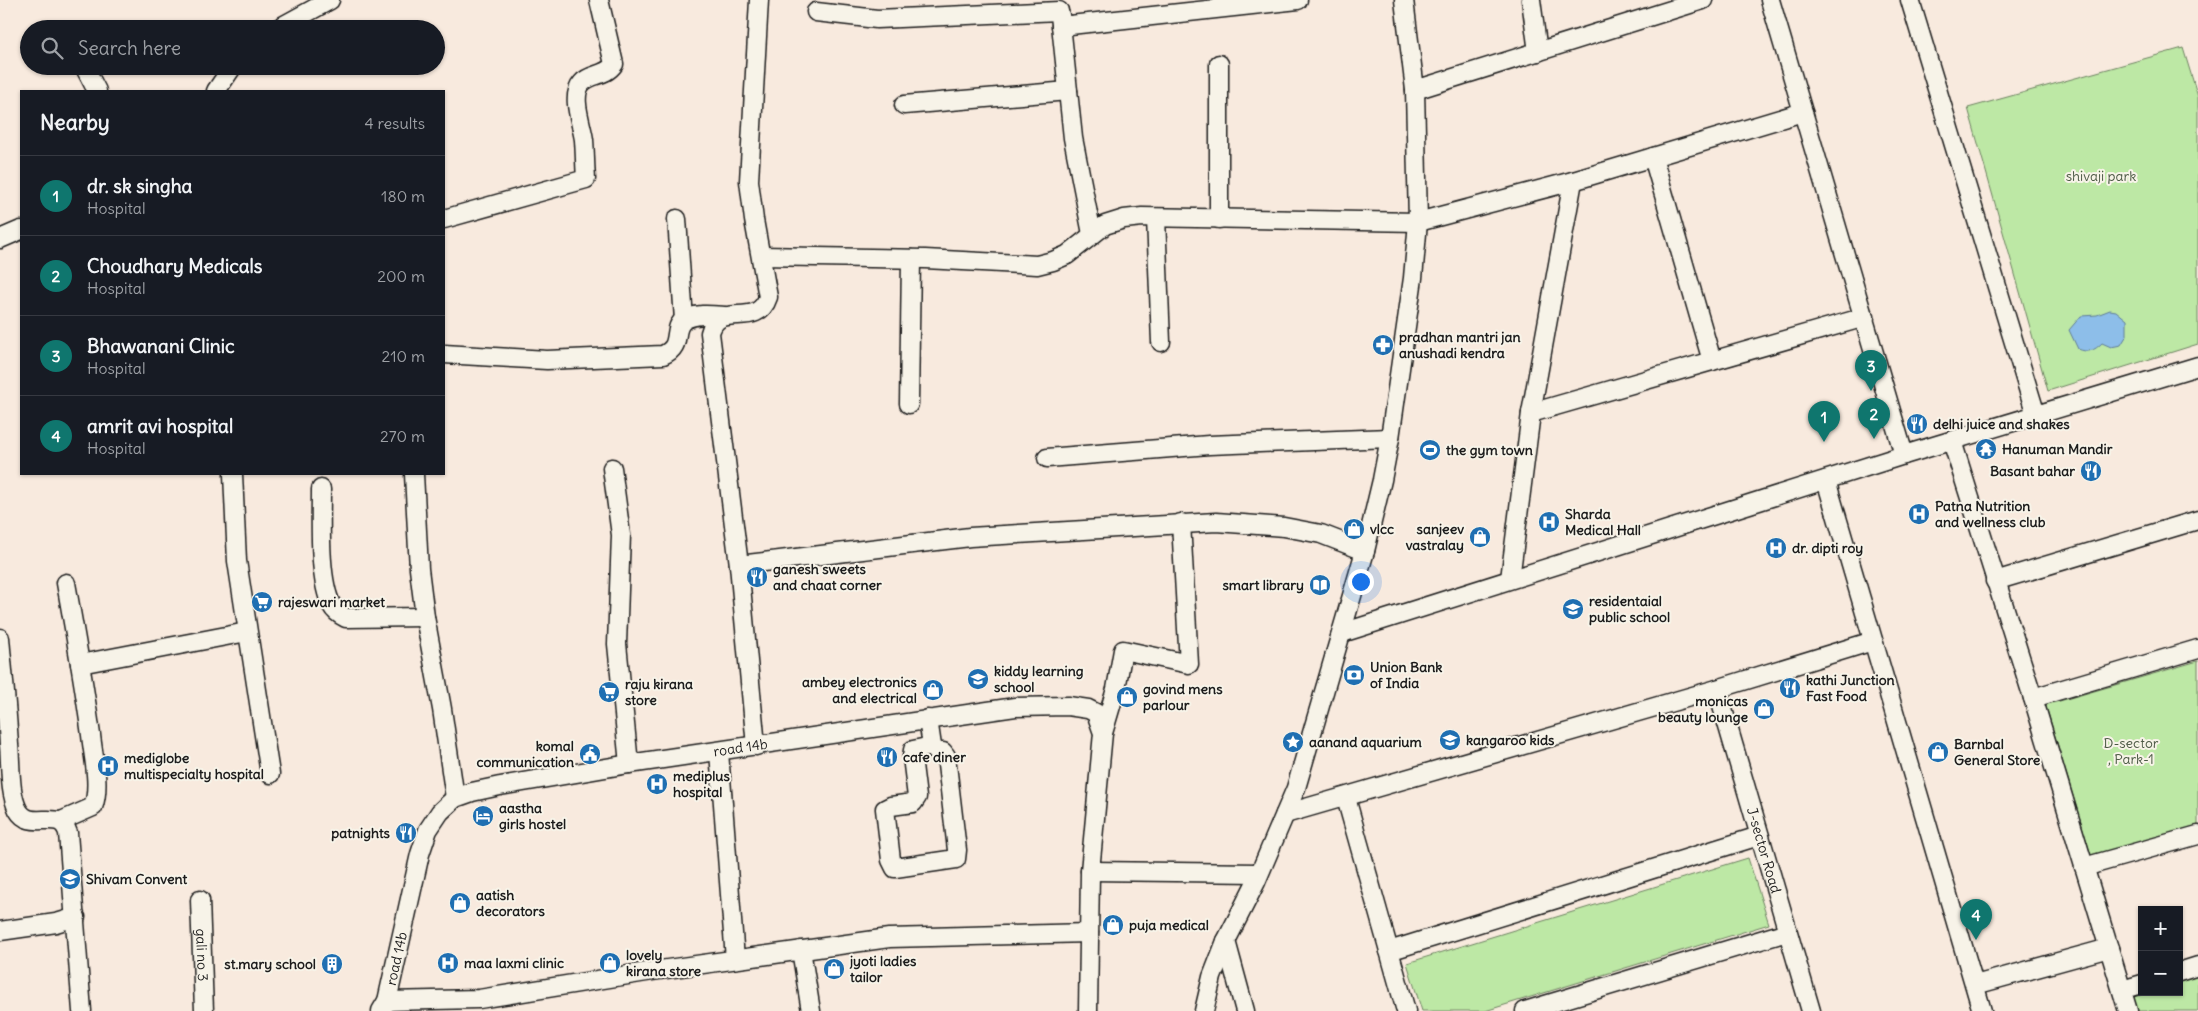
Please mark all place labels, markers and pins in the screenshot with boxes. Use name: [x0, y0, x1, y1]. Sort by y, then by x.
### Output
place label: pradhan mantri jan anushadi kendra: [1399, 328, 1521, 362]
pharmacy icon: pradhan mantri jan anushadi kendra: [1371, 333, 1395, 357]
pin: 3: [1855, 350, 1887, 391]
pin: 2: [1858, 398, 1890, 439]
pin: 1: [1808, 401, 1840, 442]
restaurant icon: delhi juice and shakes: [1905, 412, 1929, 436]
place label: delhi juice and shakes: [1933, 415, 2070, 433]
temple icon: Hanuman Mandir: [1974, 437, 1998, 461]
sports icon: the gym town: [1418, 438, 1442, 462]
place label: Hanuman Mandir: [2002, 440, 2113, 458]
place label: the gym town: [1446, 441, 1533, 459]
restaurant icon: Basant bahar: [2079, 459, 2103, 483]
place label: Basant bahar: [1990, 462, 2075, 480]
place label: Patna Nutrition and wellness club: [1935, 497, 2046, 531]
hospital icon: Patna Nutrition and wellness club: [1907, 502, 1931, 526]
place label: Sharda Medical Hall: [1565, 505, 1641, 539]
hospital icon: Sharda Medical Hall: [1537, 510, 1561, 534]
shop icon: vlcc: [1342, 517, 1366, 541]
place label: vlcc: [1370, 520, 1394, 538]
place label: sanjeev vastralay: [1406, 520, 1464, 554]
shop icon: sanjeev vastralay: [1468, 525, 1492, 549]
hospital icon: dr. dipti roy: [1764, 536, 1788, 560]
place label: dr. dipti roy: [1792, 539, 1863, 557]
place label: ganesh sweets and chaat corner: [773, 560, 882, 594]
restaurant icon: ganesh sweets and chaat corner: [745, 565, 769, 589]
library icon: smart library: [1308, 573, 1332, 597]
place label: smart library: [1222, 576, 1304, 594]
supermarket icon: rajeswari market: [250, 590, 274, 614]
place label: residentaial public school: [1589, 592, 1670, 626]
place label: rajeswari market: [278, 593, 385, 611]
school or university icon: residentaial public school: [1561, 597, 1585, 621]
place label: Union Bank of India: [1370, 658, 1442, 692]
place label: kiddy learning school: [994, 662, 1084, 696]
bank icon: Union Bank of India: [1342, 663, 1366, 687]
school or university icon: kiddy learning school: [966, 667, 990, 691]
place label: kathi Junction Fast Food: [1806, 671, 1895, 705]
place label: ambey electronics and electrical: [802, 673, 918, 707]
place label: raju kirana store: [625, 675, 693, 709]
restaurant icon: kathi Junction Fast Food: [1778, 676, 1802, 700]
shop icon: ambey electronics and electrical: [921, 678, 945, 702]
supermarket icon: raju kirana store: [597, 680, 621, 704]
place label: govind mens parlour: [1143, 680, 1223, 714]
shop icon: govind mens parlour: [1115, 685, 1139, 709]
place label: monicas beauty lounge: [1658, 692, 1749, 726]
shop icon: monicas beauty lounge: [1752, 697, 1776, 721]
school or university icon: kangaroo kids: [1438, 728, 1462, 752]
place icon: aanand aquarium: [1281, 730, 1305, 754]
place label: kangaroo kids: [1466, 731, 1555, 749]
place label: aanand aquarium: [1309, 733, 1423, 751]
place label: Barnbal General Store: [1954, 735, 2041, 769]
place label: komal communication: [476, 737, 574, 771]
shop icon: Barnbal General Store: [1926, 740, 1950, 764]
public building icon: komal communication: [578, 742, 602, 766]
restaurant icon: cafe diner: [875, 745, 899, 769]
place label: cafe diner: [903, 748, 966, 766]
place label: mediglobe multispecialty hospital: [124, 749, 264, 783]
hospital icon: mediglobe multispecialty hospital: [96, 754, 120, 778]
place label: mediplus hospital: [673, 767, 730, 801]
hospital icon: mediplus hospital: [645, 772, 669, 796]
place label: aastha girls hostel: [499, 799, 566, 833]
hotel icon: aastha girls hostel: [471, 804, 495, 828]
restaurant icon: patnights: [394, 821, 418, 845]
place label: patnights: [331, 824, 391, 842]
school or university icon: Shivam Convent: [58, 867, 82, 891]
place label: Shivam Convent: [86, 870, 188, 888]
place label: aatish decorators: [476, 886, 545, 920]
shop icon: aatish decorators: [448, 891, 472, 915]
pin: 4: [1960, 899, 1992, 940]
shop icon: puja medical: [1101, 913, 1125, 937]
place label: puja medical: [1129, 916, 1209, 934]
place label: lovely kirana store: [626, 946, 702, 980]
hospital icon: maa laxmi clinic: [436, 951, 460, 975]
shop icon: lovely kirana store: [598, 951, 622, 975]
building icon: st.mary school: [320, 952, 344, 976]
place label: jyoti ladies tailor: [849, 952, 917, 986]
place label: maa laxmi clinic: [464, 954, 564, 972]
place label: st.mary school: [224, 955, 316, 973]
shop icon: jyoti ladies tailor: [822, 957, 846, 981]

